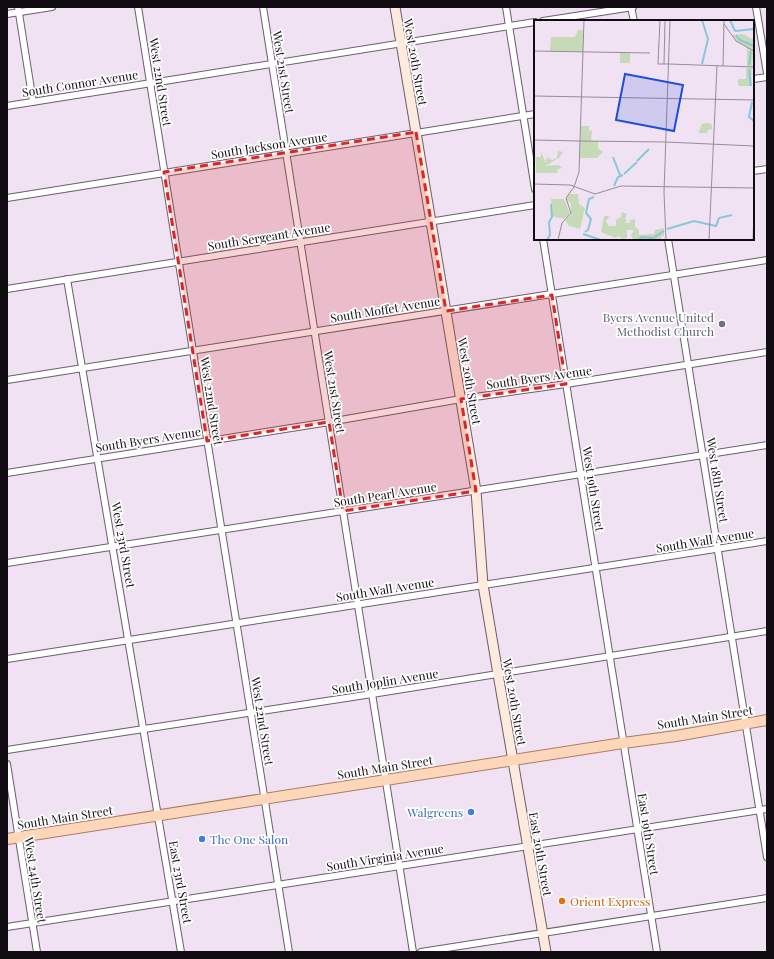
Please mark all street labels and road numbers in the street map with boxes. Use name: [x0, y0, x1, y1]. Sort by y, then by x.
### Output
street label: West 20th Street: [400, 16, 432, 107]
street label: West 21st Street: [269, 29, 299, 115]
street label: West 22nd Street: [146, 36, 176, 128]
street label: South Connor Avenue: [21, 66, 139, 100]
street label: South Jackson Avenue: [210, 128, 328, 162]
street label: South Sergeant Avenue: [207, 218, 331, 254]
street label: South Moffet Avenue: [329, 292, 441, 326]
street label: West 20th Street: [454, 335, 486, 426]
street label: West 21st Street: [320, 349, 350, 435]
street label: West 22nd Street: [197, 355, 227, 447]
street label: South Byers Avenue: [485, 362, 593, 392]
street label: South Byers Avenue: [94, 423, 202, 455]
street label: West 18th Street: [703, 435, 733, 524]
street label: West 19th Street: [579, 445, 609, 533]
street label: South Pearl Avenue: [332, 478, 438, 510]
street label: West 23rd Street: [108, 500, 140, 590]
street label: South Wall Avenue: [655, 524, 755, 556]
street label: South Wall Avenue: [335, 573, 435, 605]
street label: West 20th Street: [499, 656, 531, 747]
street label: South Joplin Avenue: [330, 665, 440, 697]
street label: West 22nd Street: [248, 675, 278, 767]
street label: South Main Street: [656, 701, 755, 732]
street label: South Main Street: [336, 751, 435, 782]
street label: East 19th Street: [635, 792, 663, 877]
street label: South Main Street: [16, 801, 115, 832]
street label: East 20th Street: [526, 811, 556, 898]
street label: West 24th Street: [21, 835, 51, 925]
street label: East 23rd Street: [166, 839, 196, 926]
street label: South Virginia Avenue: [325, 840, 445, 874]

